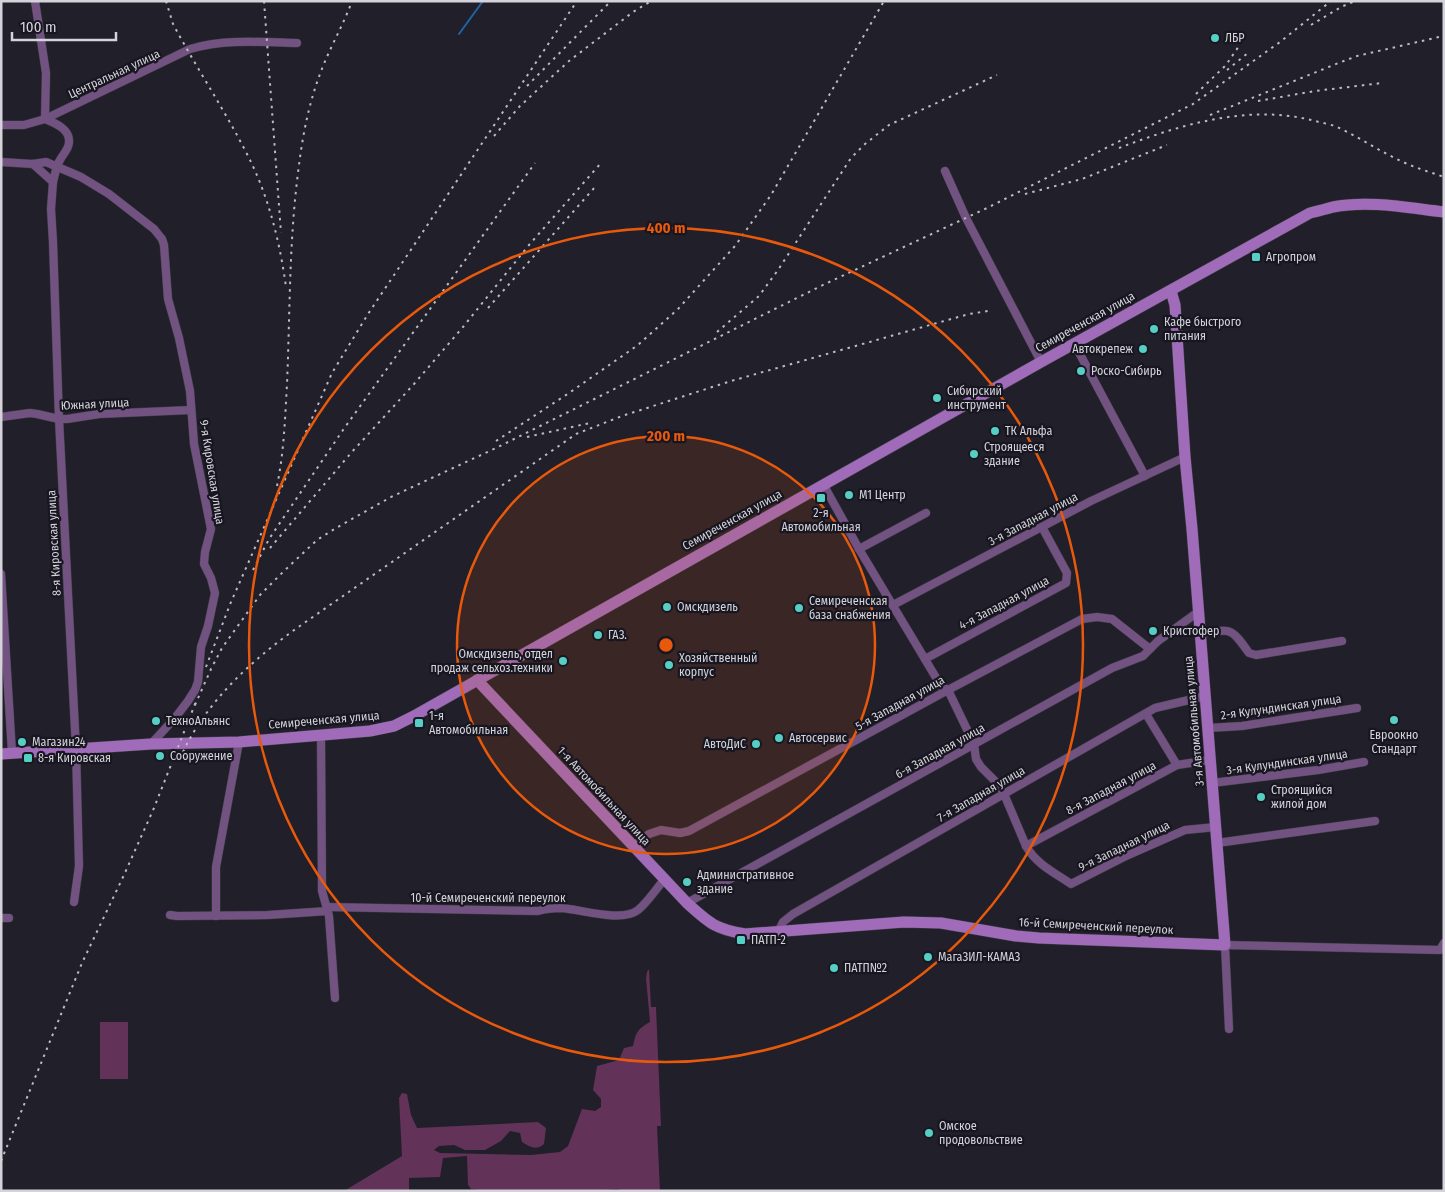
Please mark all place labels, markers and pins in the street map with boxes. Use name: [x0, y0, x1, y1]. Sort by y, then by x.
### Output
place label: ЛБР: [1225, 31, 1245, 45]
marker: ЛБР: [1209, 32, 1221, 44]
place label: Агропром: [1266, 250, 1316, 264]
marker: Агропром: [1250, 251, 1262, 263]
place label: Кафе быстрого питания: [1164, 315, 1241, 343]
marker: Кафе быстрого питания: [1148, 323, 1160, 335]
place label: Автокрепеж: [1072, 342, 1133, 356]
marker: Автокрепеж: [1137, 343, 1149, 355]
place label: Роско-Сибирь: [1091, 364, 1162, 378]
marker: Роско-Сибирь: [1075, 365, 1087, 377]
place label: Сибирский инструмент: [947, 384, 1006, 412]
marker: Сибирский инструмент: [931, 392, 943, 404]
place label: ТК Альфа: [1005, 424, 1053, 438]
marker: ТК Альфа: [989, 425, 1001, 437]
place label: Строящееся здание: [984, 440, 1044, 468]
marker: Строящееся здание: [968, 448, 980, 460]
place label: М1 Центр: [859, 488, 906, 502]
marker: М1 Центр: [843, 489, 855, 501]
marker: 2-я Автомобильная: [815, 492, 827, 504]
place label: 2-я Автомобильная: [781, 506, 861, 534]
place label: Семиреченская база снабжения: [809, 594, 891, 622]
place label: Омскдизель: [677, 600, 738, 614]
marker: Омскдизель: [661, 601, 673, 613]
marker: Семиреченская база снабжения: [793, 602, 805, 614]
place label: Кристофер: [1163, 624, 1219, 638]
marker: Кристофер: [1147, 625, 1159, 637]
place label: ГАЗ.: [608, 628, 627, 642]
marker: ГАЗ.: [592, 629, 604, 641]
centre of rings: [657, 636, 675, 654]
place label: Омскдизель, отдел продаж сельхоз.техники: [430, 647, 553, 675]
place label: Хозяйственный корпус: [679, 651, 758, 679]
marker: Омскдизель, отдел продаж сельхоз.техники: [557, 655, 569, 667]
marker: Хозяйственный корпус: [663, 659, 675, 671]
place label: 1-я Автомобильная: [429, 709, 508, 737]
place label: ТехноАльянс: [166, 714, 230, 728]
marker: Евроокно Стандарт: [1388, 714, 1400, 726]
marker: ТехноАльянс: [150, 715, 162, 727]
marker: 1-я Автомобильная: [413, 717, 425, 729]
place label: Евроокно Стандарт: [1370, 728, 1418, 756]
place label: Автосервис: [789, 731, 847, 745]
marker: Автосервис: [773, 732, 785, 744]
place label: Магазин24: [32, 735, 86, 749]
marker: Магазин24: [16, 736, 28, 748]
place label: АвтоДиС: [704, 737, 746, 751]
marker: АвтоДиС: [750, 738, 762, 750]
place label: Сооружение: [170, 749, 233, 763]
marker: Сооружение: [154, 750, 166, 762]
place label: 8-я Кировская: [38, 751, 111, 765]
marker: 8-я Кировская: [22, 752, 34, 764]
place label: Строящийся жилой дом: [1271, 783, 1333, 811]
marker: Строящийся жилой дом: [1255, 791, 1267, 803]
place label: Административное здание: [697, 868, 794, 896]
marker: Административное здание: [681, 876, 693, 888]
place label: ПАТП-2: [751, 933, 786, 947]
marker: ПАТП-2: [735, 934, 747, 946]
place label: МагаЗИЛ-КАМАЗ: [938, 950, 1021, 964]
marker: МагаЗИЛ-КАМАЗ: [922, 951, 934, 963]
place label: ПАТП№2: [844, 961, 887, 975]
marker: ПАТП№2: [828, 962, 840, 974]
place label: Омское продовольствие: [939, 1119, 1023, 1147]
marker: Омское продовольствие: [923, 1127, 935, 1139]

